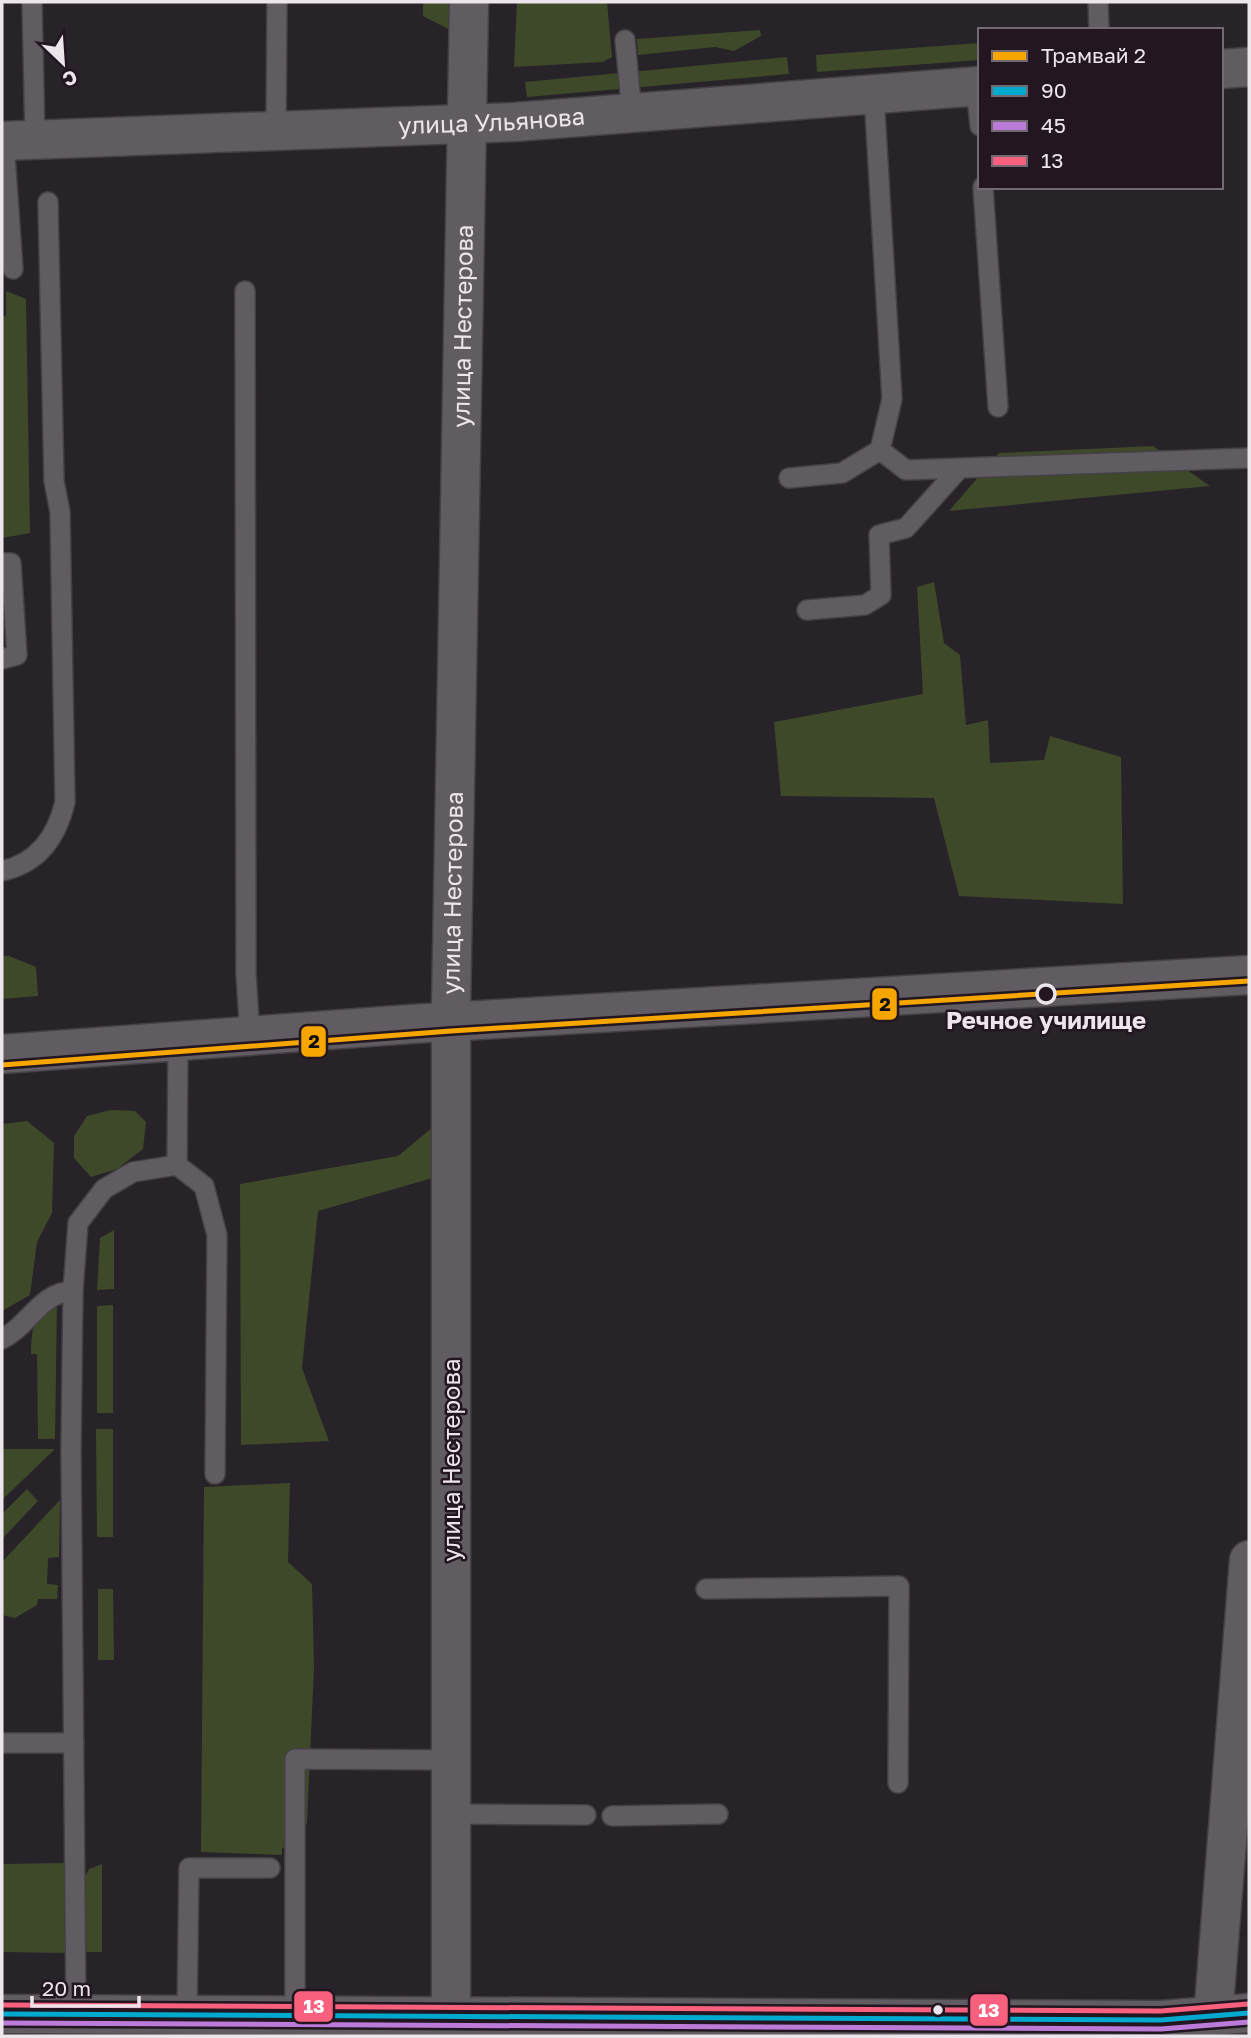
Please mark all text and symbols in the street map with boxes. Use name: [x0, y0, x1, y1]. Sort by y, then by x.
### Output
north arrow: [28, 28, 98, 98]
legend: [978, 28, 1223, 189]
text: Трамвай 2: [1041, 42, 1146, 68]
text: С: [59, 66, 81, 92]
text: 90: [1041, 77, 1067, 103]
street label: улица Ульянова: [398, 101, 586, 139]
text: 45: [1041, 112, 1066, 138]
text: 13: [1041, 147, 1063, 173]
street label: улица Нестерова: [445, 224, 478, 428]
street label: улица Нестерова: [435, 791, 468, 995]
marker: Речное училище: [1036, 984, 1056, 1004]
line badge: 2: [871, 987, 898, 1021]
text: 2: [879, 992, 891, 1015]
place label: Речное училище: [946, 1005, 1146, 1034]
line badge: 2: [300, 1025, 327, 1058]
text: 2: [308, 1029, 320, 1052]
street label: улица Нестерова: [436, 1358, 465, 1562]
scale bar: [32, 1965, 138, 2009]
text: 20 m: [42, 1975, 91, 2001]
line badge: 13: [293, 1990, 334, 2023]
line badge: 13: [969, 1993, 1009, 2027]
text: 13: [303, 1994, 325, 2017]
text: 13: [978, 1998, 1000, 2021]
unlabelled marker: [931, 2003, 945, 2017]

